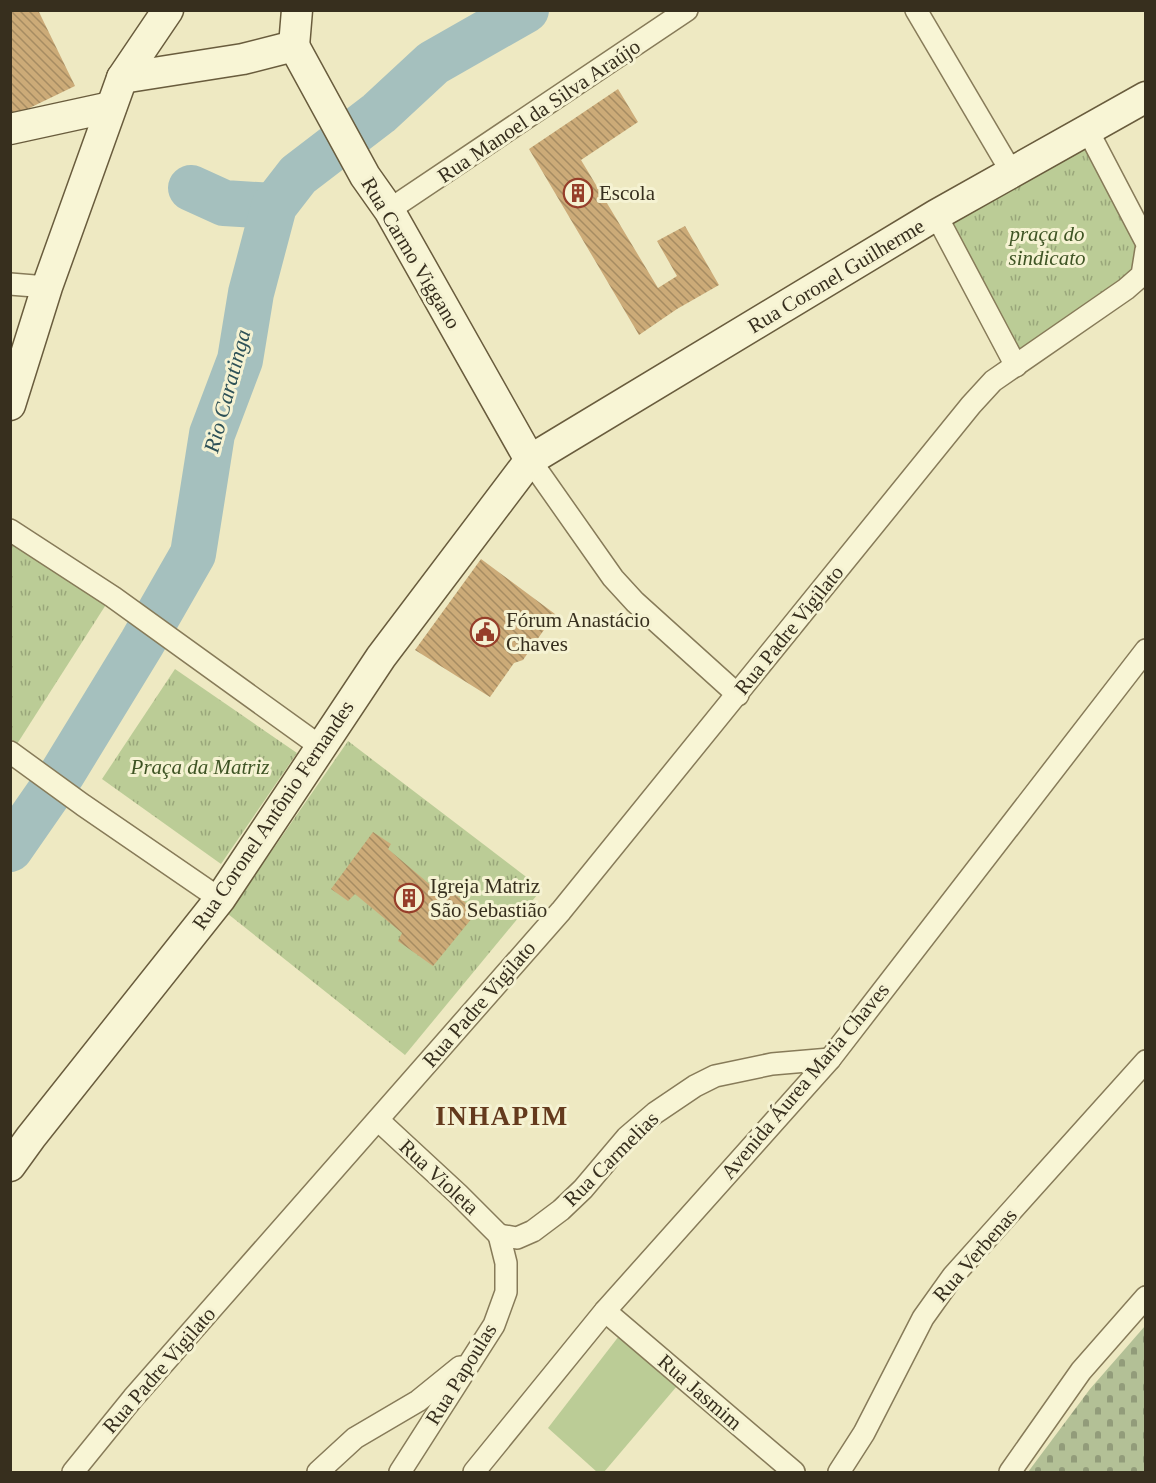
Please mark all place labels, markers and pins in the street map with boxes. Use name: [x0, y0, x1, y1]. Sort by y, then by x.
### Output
building icon: Escola: [562, 177, 594, 209]
place label: Escola: [599, 181, 656, 205]
place label: Fórum Anastácio Chaves: [506, 608, 650, 656]
public building icon: Fórum Anastácio Chaves: [469, 616, 501, 648]
place label: Igreja Matriz São Sebastião: [430, 874, 547, 922]
building icon: Igreja Matriz São Sebastião: [393, 882, 425, 914]

